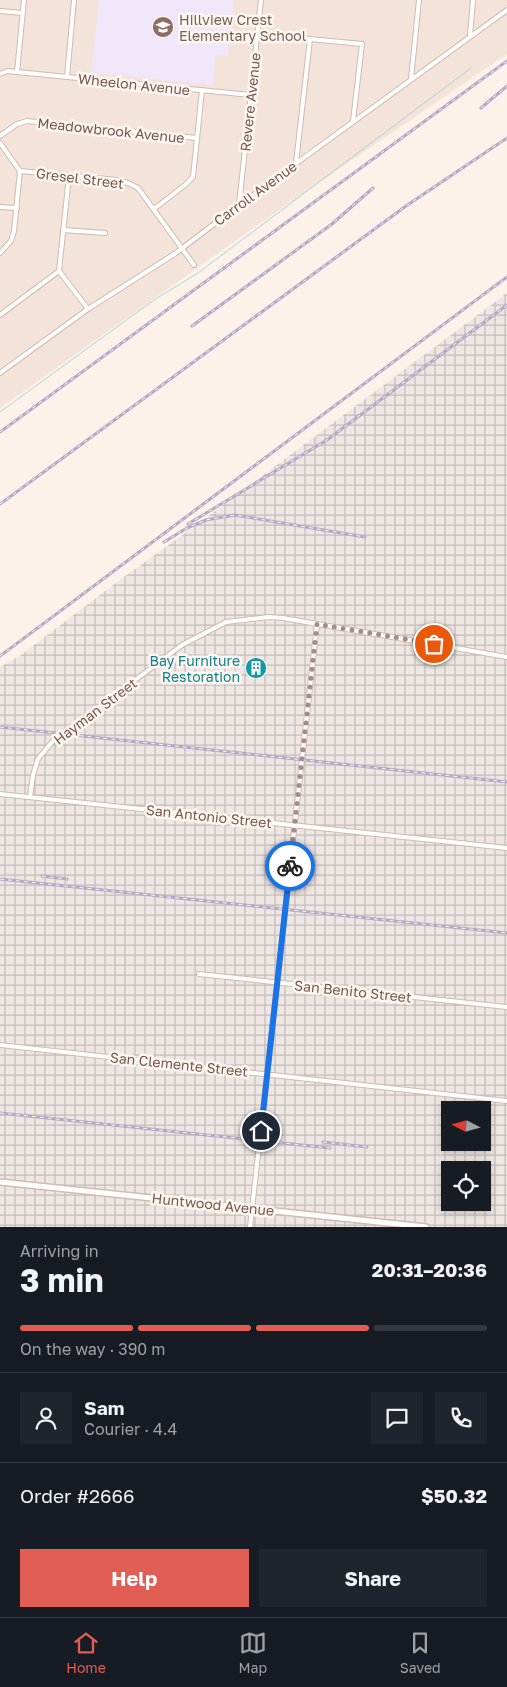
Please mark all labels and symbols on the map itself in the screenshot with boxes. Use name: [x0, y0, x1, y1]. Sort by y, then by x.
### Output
place label: Hillview Crest Elementary School: [179, 11, 306, 44]
school or university icon: Hillview Crest Elementary School: [151, 15, 175, 39]
street label: Revere Avenue: [236, 52, 264, 152]
street label: Wheelon Avenue: [77, 70, 191, 98]
street label: Meadowbrook Avenue: [37, 114, 185, 146]
street label: Carroll Avenue: [210, 157, 300, 229]
street label: Gresel Street: [35, 164, 125, 192]
pin: [413, 623, 455, 665]
place label: Bay Furniture Restoration: [150, 652, 240, 685]
building icon: Bay Furniture Restoration: [244, 656, 268, 680]
street label: Hayman Street: [50, 674, 140, 748]
street label: San Antonio Street: [145, 801, 273, 831]
courier: [265, 841, 315, 891]
street label: San Benito Street: [294, 976, 412, 1006]
street label: San Clemente Street: [109, 1048, 249, 1080]
north arrow: [441, 1101, 491, 1151]
pin: [240, 1110, 282, 1152]
street label: Huntwood Avenue: [151, 1189, 275, 1219]

